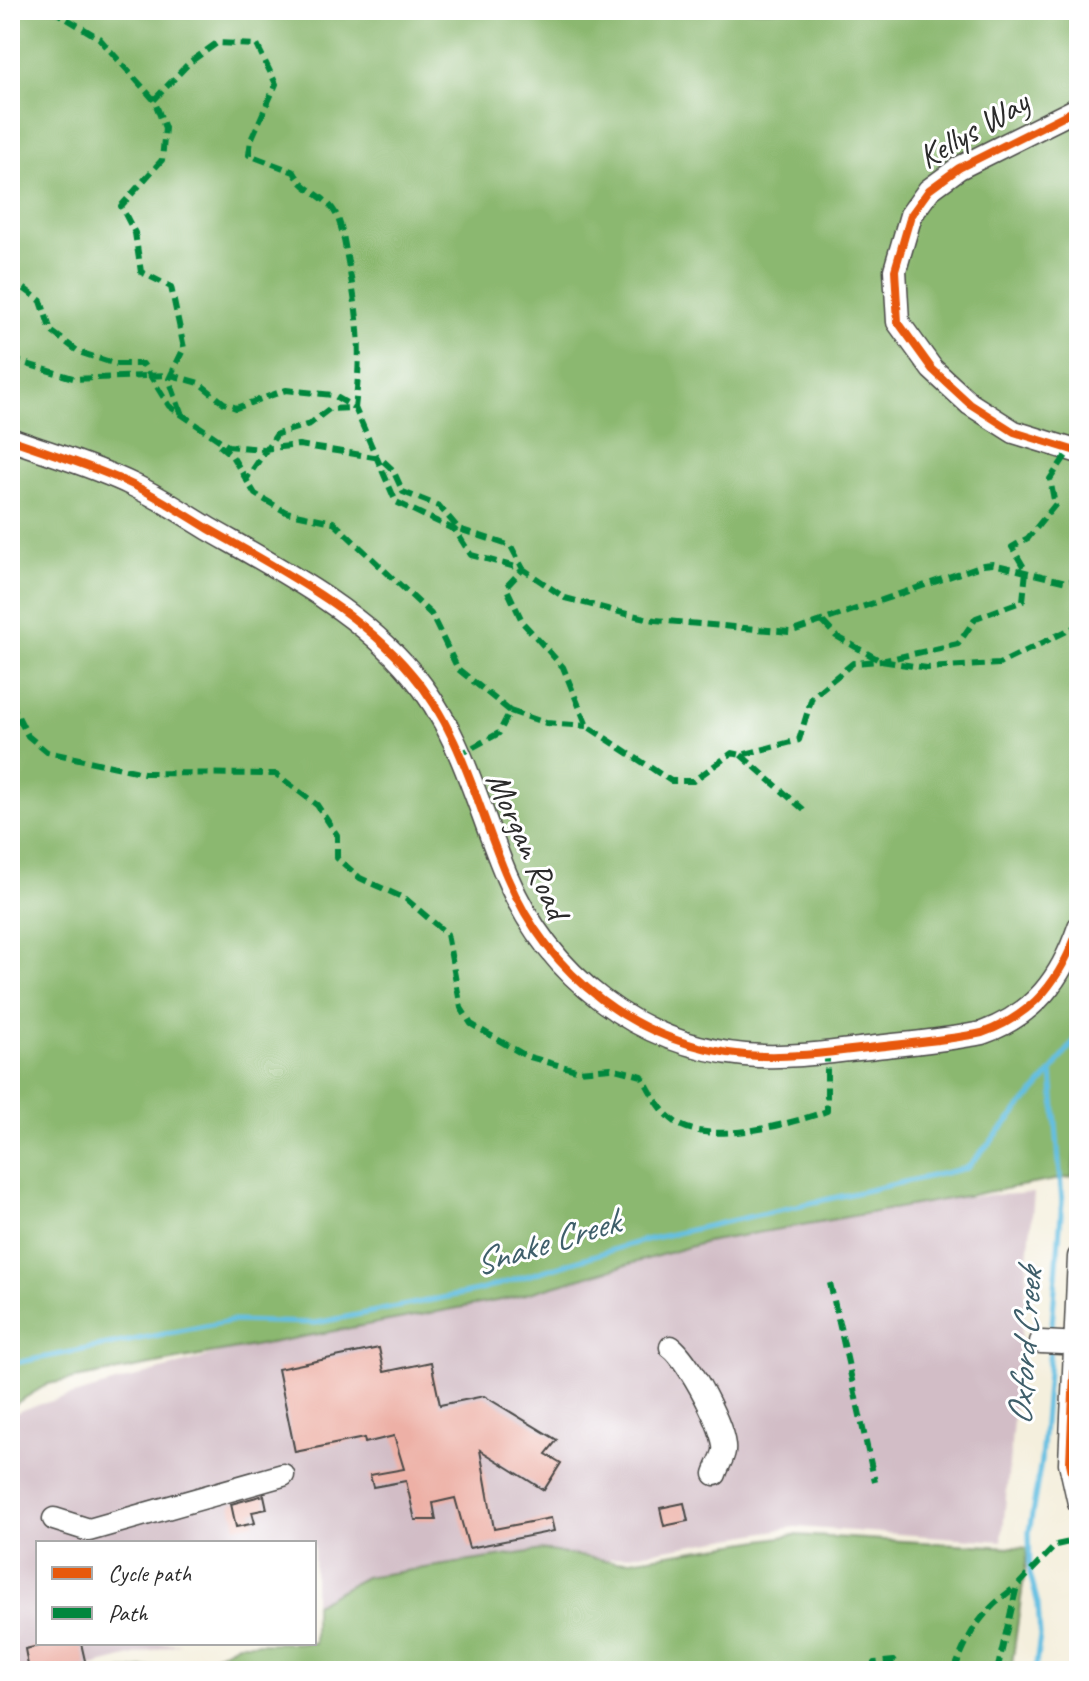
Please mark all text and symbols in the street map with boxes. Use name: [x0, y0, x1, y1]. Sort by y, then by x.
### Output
street label: Kellys Way: [910, 79, 1038, 178]
street label: Morgan Road: [477, 765, 581, 929]
water label: Snake Creek: [468, 1196, 630, 1286]
water label: Oxford Creek: [996, 1260, 1053, 1427]
legend: [36, 1541, 316, 1645]
text: Cycle path: [108, 1558, 192, 1588]
text: Path: [108, 1598, 149, 1628]

